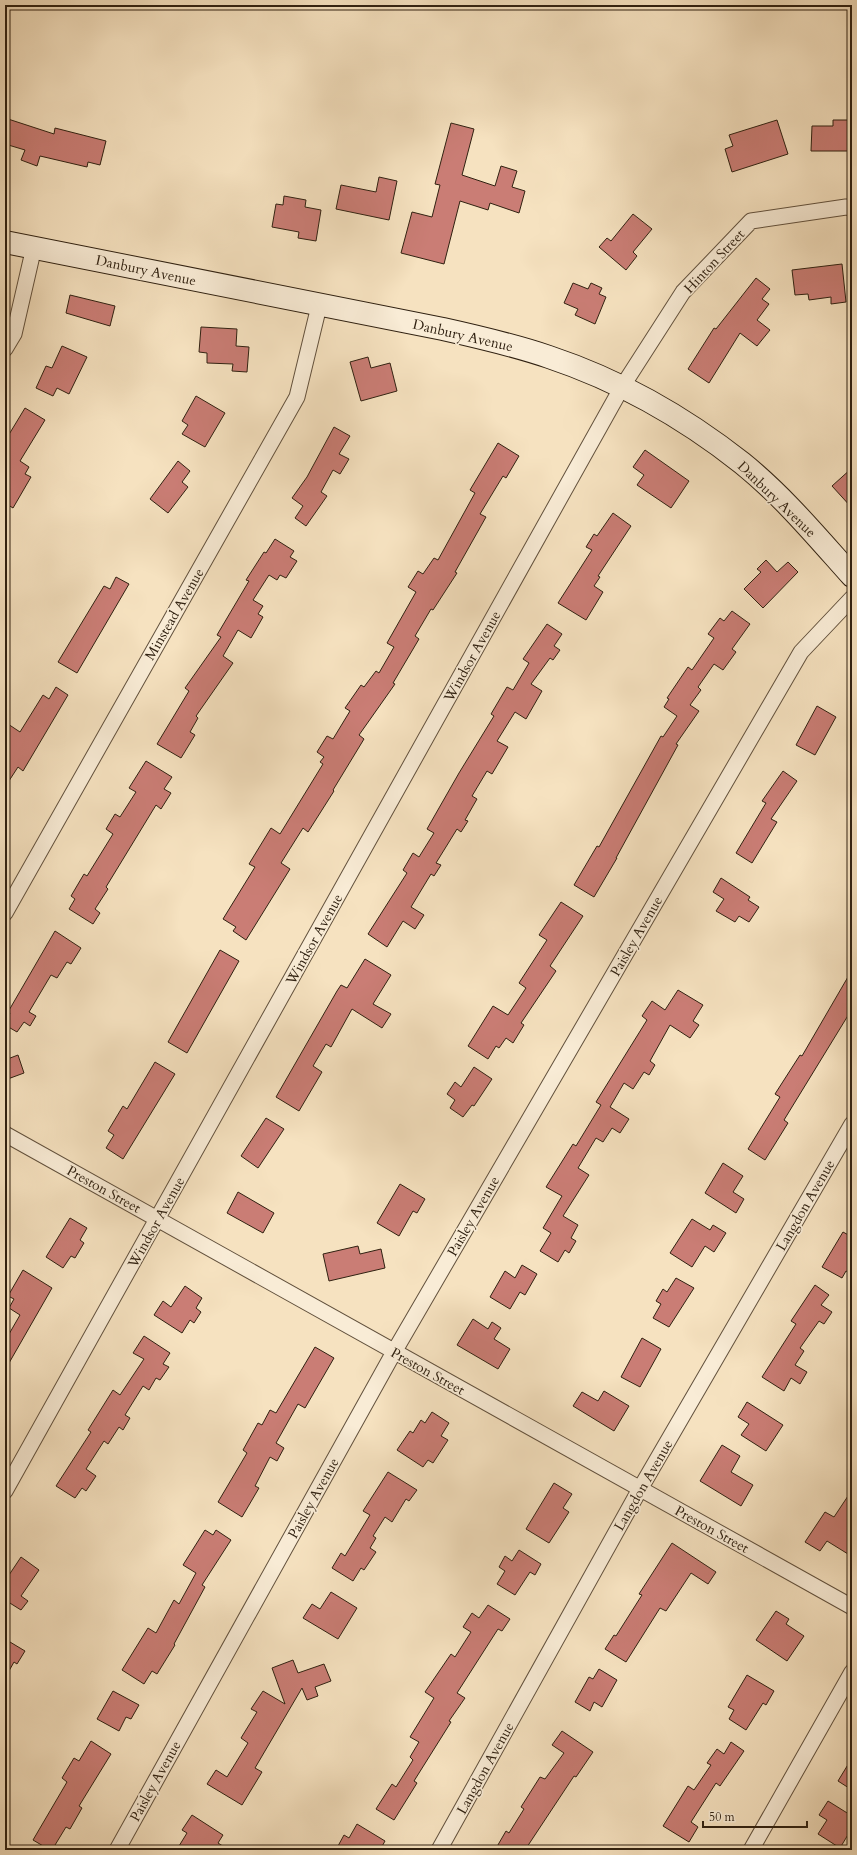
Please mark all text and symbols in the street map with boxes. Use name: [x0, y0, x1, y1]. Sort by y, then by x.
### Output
street label: Hinton Street: [680, 225, 749, 297]
street label: Danbury Avenue: [94, 251, 198, 290]
street label: Danbury Avenue: [411, 315, 515, 356]
street label: Danbury Avenue: [733, 457, 820, 542]
street label: Minstead Avenue: [140, 565, 208, 664]
street label: Windsor Avenue: [439, 607, 505, 706]
street label: Windsor Avenue: [281, 890, 347, 989]
street label: Paisley Avenue: [606, 893, 667, 980]
street label: Langdon Avenue: [772, 1156, 839, 1254]
street label: Preston Street: [63, 1161, 145, 1218]
street label: Windsor Avenue: [123, 1173, 189, 1272]
street label: Paisley Avenue: [443, 1173, 504, 1260]
street label: Preston Street: [387, 1343, 469, 1400]
street label: Langdon Avenue: [610, 1436, 677, 1534]
street label: Paisley Avenue: [283, 1455, 343, 1542]
street label: Preston Street: [671, 1501, 753, 1558]
street label: Langdon Avenue: [452, 1719, 519, 1818]
street label: Paisley Avenue: [125, 1738, 185, 1825]
scale bar: [703, 1803, 807, 1829]
text: 50 m: [709, 1809, 736, 1825]

